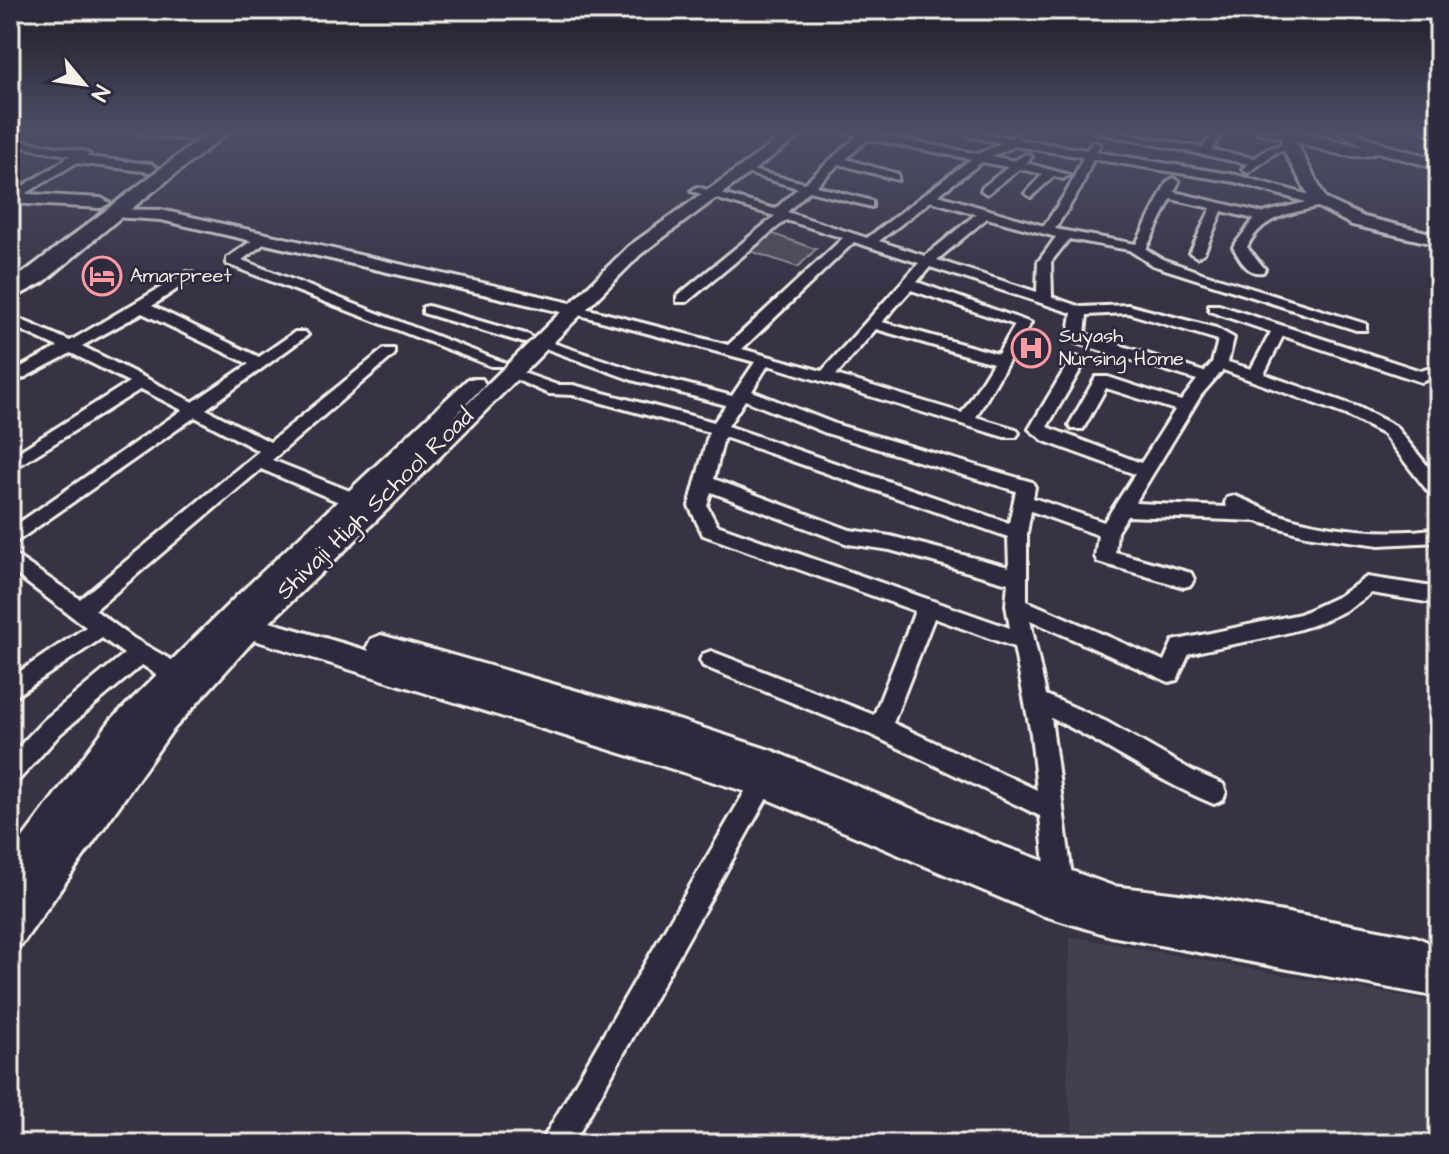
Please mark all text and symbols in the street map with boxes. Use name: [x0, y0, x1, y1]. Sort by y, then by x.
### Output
north arrow: [44, 44, 124, 124]
text: N: [83, 79, 117, 107]
hotel icon: Amarpreet: [81, 255, 123, 297]
place label: Amarpreet: [130, 262, 231, 290]
place label: Suyash Nursing Home: [1059, 322, 1184, 374]
hospital icon: Suyash Nursing Home: [1010, 327, 1052, 369]
street label: Shivaji High School Road: [269, 400, 482, 608]

